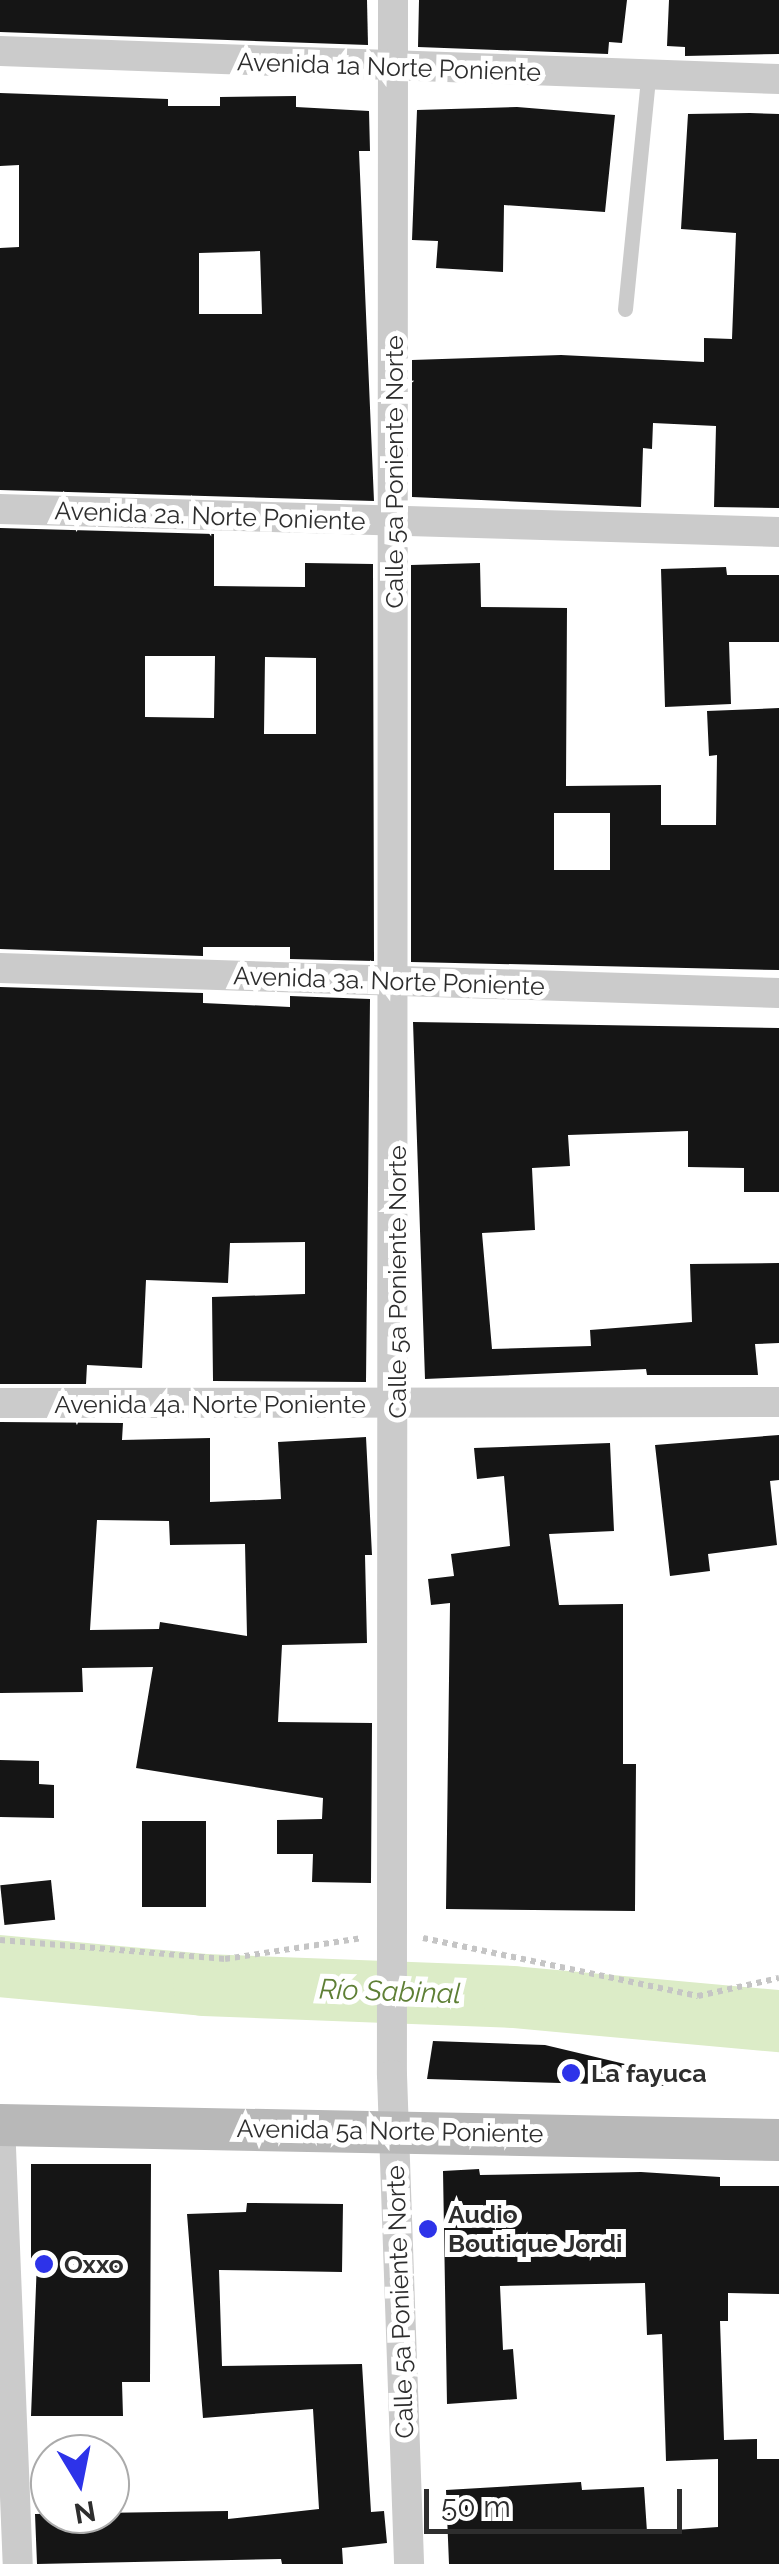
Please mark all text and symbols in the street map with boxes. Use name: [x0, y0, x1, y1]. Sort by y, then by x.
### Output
street label: Avenida 1a Norte Poniente: [237, 47, 541, 87]
street label: Calle 5a Poniente Norte: [379, 335, 409, 609]
street label: Avenida 2a. Norte Poniente: [54, 496, 366, 536]
street label: Avenida 3a. Norte Poniente: [233, 961, 545, 1001]
street label: Calle 5a Poniente Norte: [382, 1145, 412, 1419]
street label: Avenida 4a. Norte Poniente: [54, 1389, 366, 1419]
water label: Río Sabinal: [319, 1973, 461, 2011]
place label: La fayuca: [591, 2058, 707, 2088]
marker: La fayuca: [560, 2062, 582, 2084]
street label: Avenida 5a Norte Poniente: [236, 2113, 544, 2149]
street label: Calle 5a Poniente Norte: [380, 2165, 420, 2439]
place label: Audio Boutique Jordi: [448, 2200, 623, 2259]
marker: Audio Boutique Jordi: [417, 2218, 439, 2240]
place label: Oxxo: [64, 2249, 124, 2279]
marker: Oxxo: [33, 2253, 55, 2275]
north arrow: [30, 2434, 130, 2534]
scale bar: [429, 2469, 686, 2531]
text: 50 m: [441, 2489, 511, 2524]
text: N: [72, 2494, 98, 2530]

